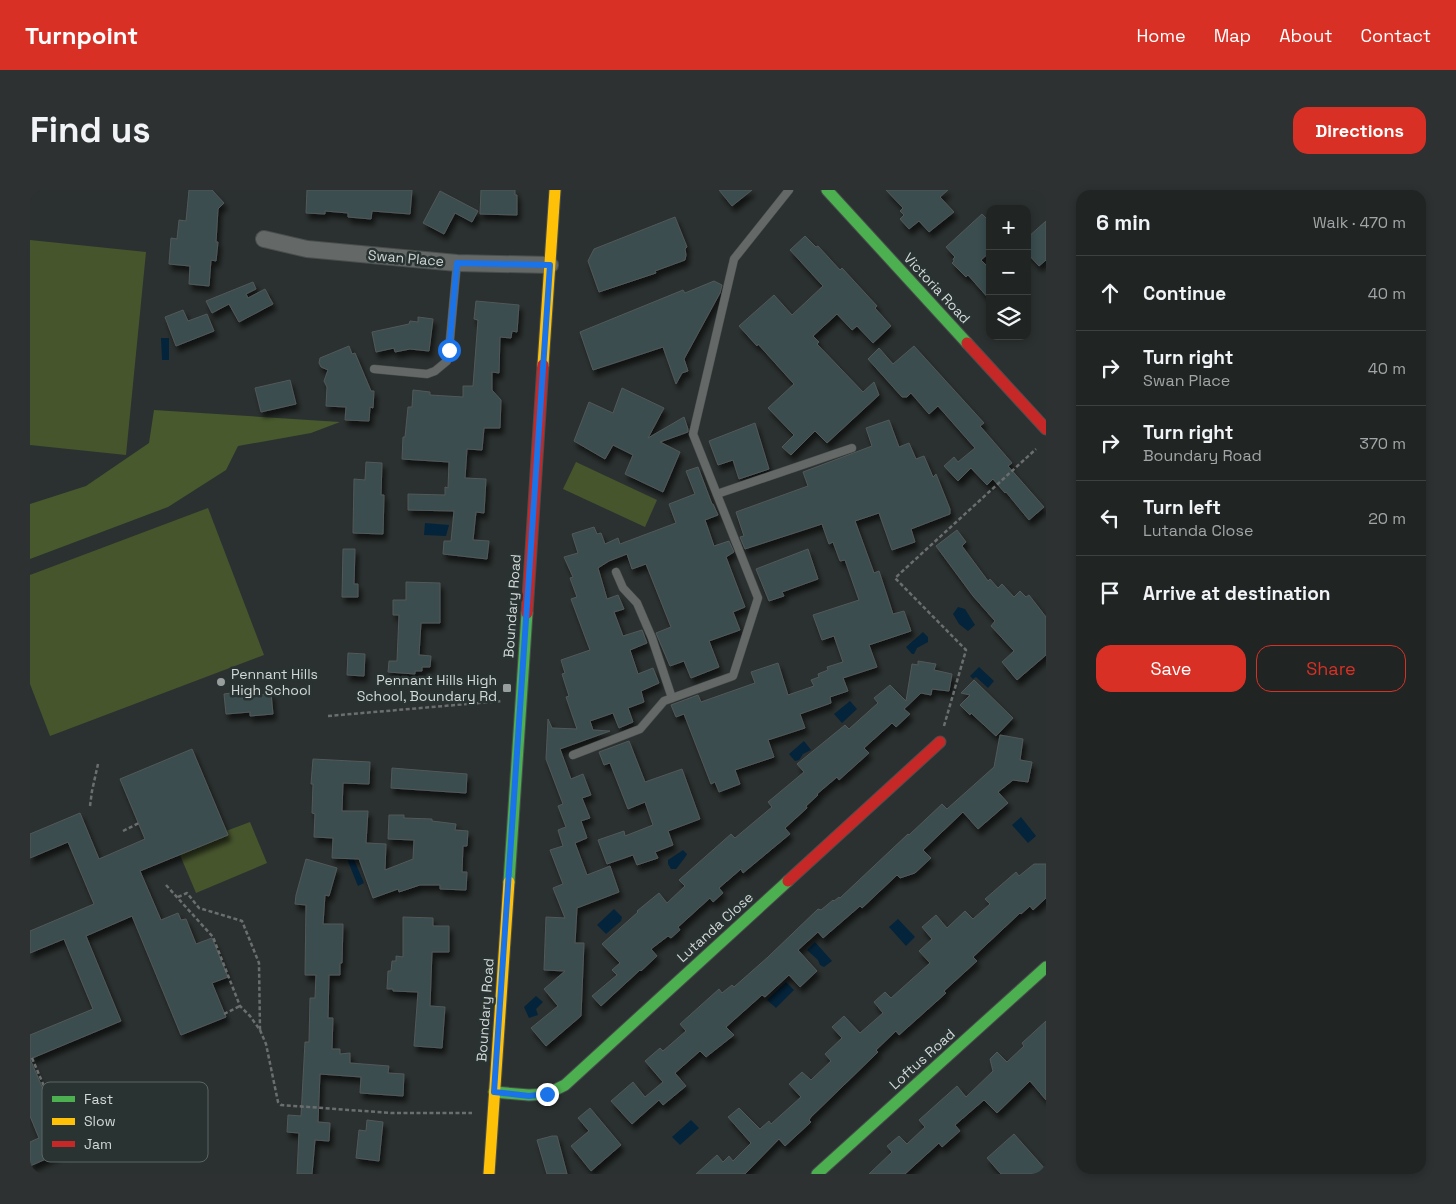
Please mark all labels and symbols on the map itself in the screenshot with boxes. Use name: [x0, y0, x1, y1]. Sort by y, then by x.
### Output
street label: Swan Place: [367, 246, 445, 270]
street label: Victoria Road: [900, 249, 974, 327]
route start: [438, 339, 461, 362]
street label: Boundary Road: [499, 554, 525, 658]
place label: Pennant Hills High School: [231, 665, 318, 699]
place label: Pennant Hills High School, Boundary Rd: [357, 671, 497, 705]
marker: Pennant Hills High School: [215, 676, 227, 688]
marker: Pennant Hills High School, Boundary Rd: [501, 682, 513, 694]
street label: Lutanda Close: [673, 888, 757, 966]
street label: Boundary Road: [472, 958, 498, 1062]
street label: Loftus Road: [885, 1025, 959, 1093]
legend: [42, 1082, 208, 1162]
route end: [536, 1083, 559, 1106]
text: Fast: [84, 1090, 113, 1108]
text: Slow: [84, 1112, 116, 1130]
text: Jam: [84, 1135, 112, 1153]

